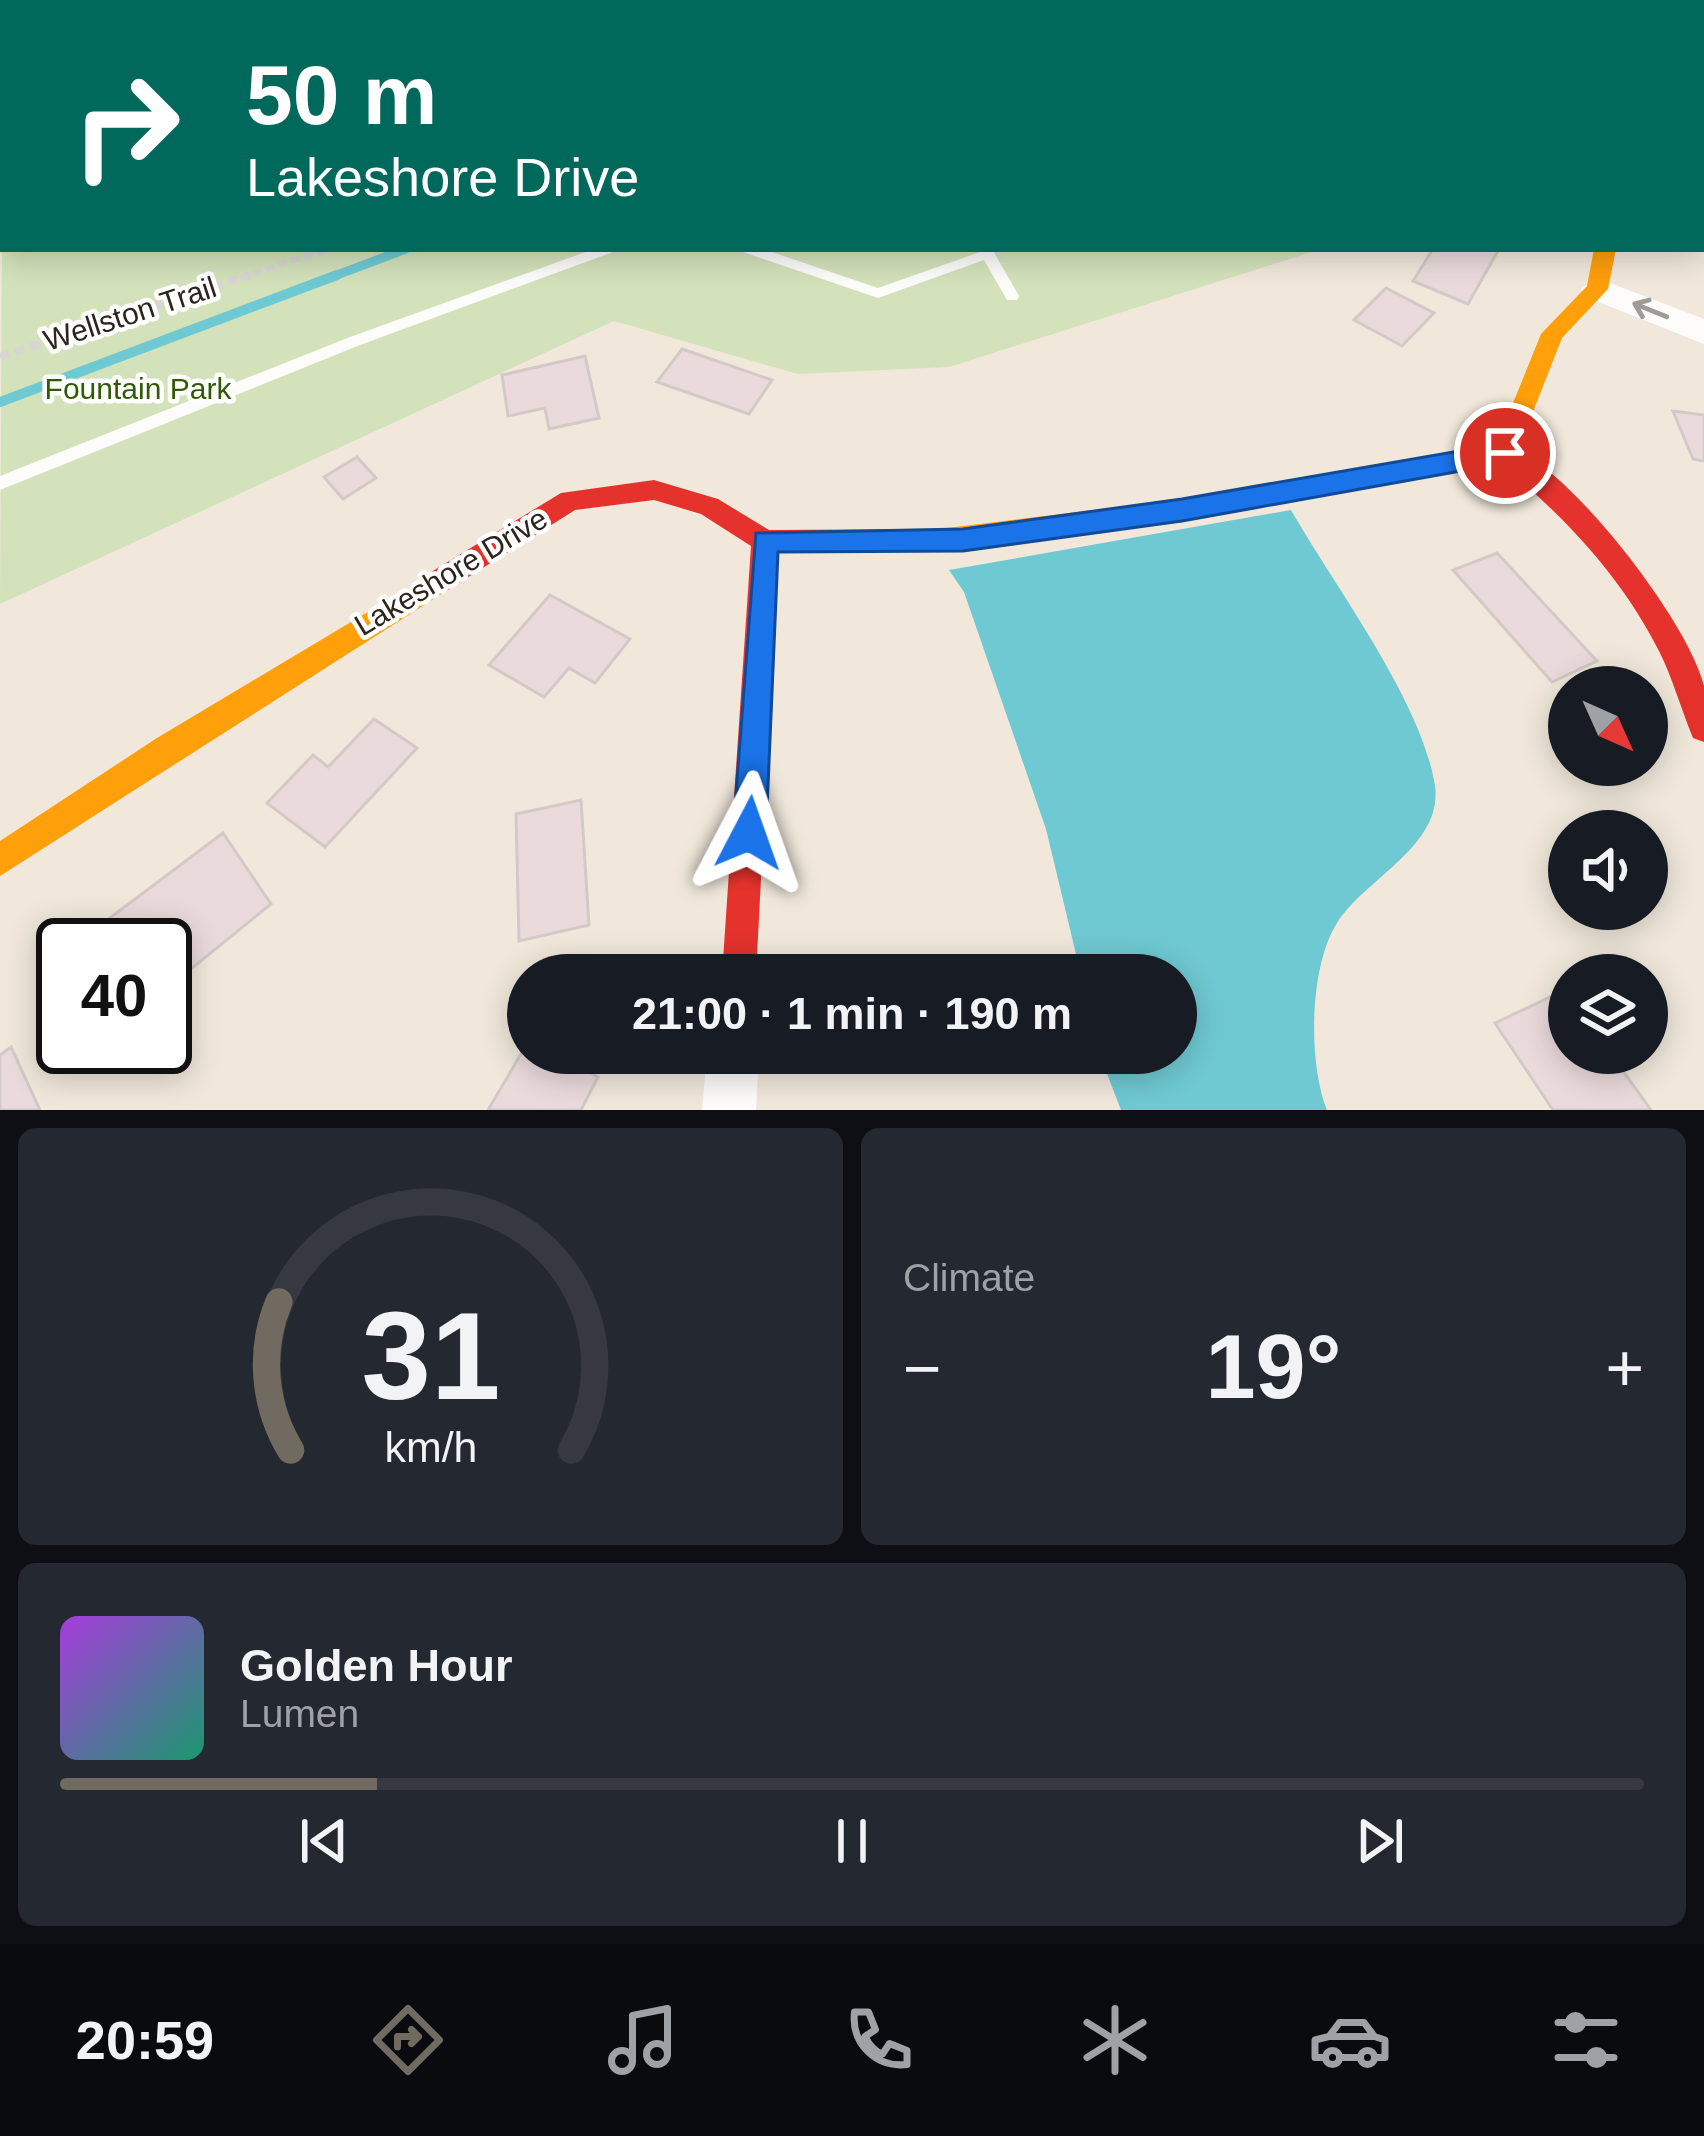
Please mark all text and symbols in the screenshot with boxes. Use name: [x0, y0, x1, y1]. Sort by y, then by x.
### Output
icon: right: [48, 48, 204, 204]
text: 50 m: [246, 48, 437, 142]
text: Lakeshore Drive: [246, 147, 639, 207]
street label: Wellston Trail: [39, 270, 220, 357]
one-way arrow: [1633, 298, 1670, 319]
park label: Fountain Park: [45, 372, 232, 405]
pin: [1454, 402, 1556, 504]
icon: arrive: [1472, 420, 1538, 486]
street label: Lakeshore Drive: [349, 501, 553, 642]
north arrow: [1548, 666, 1668, 786]
map controls: [1548, 666, 1668, 1074]
position arrow: [686, 770, 812, 896]
button: sound: [1548, 810, 1668, 930]
speed limit sign: 40: [36, 918, 192, 1074]
button: layers: [1548, 954, 1668, 1074]
text: 21:00 · 1 min · 190 m: [632, 988, 1072, 1039]
text: Climate: [903, 1256, 1035, 1299]
text: 31: [361, 1286, 500, 1425]
text: 19°: [1205, 1317, 1342, 1417]
text: −: [903, 1331, 942, 1405]
text: +: [1605, 1331, 1644, 1405]
text: km/h: [384, 1422, 477, 1470]
text: Golden Hour: [240, 1640, 512, 1691]
text: Lumen: [240, 1692, 359, 1735]
icon: previous: [291, 1808, 357, 1874]
icon: pause: [819, 1808, 885, 1874]
icon: next: [1347, 1808, 1413, 1874]
icon: directions: [366, 1998, 450, 2082]
icon: music: [601, 1998, 685, 2082]
icon: phone: [837, 1998, 921, 2082]
icon: climate: [1073, 1998, 1157, 2082]
icon: car: [1308, 1998, 1392, 2082]
icon: filters: [1544, 1998, 1628, 2082]
text: 20:59: [76, 2010, 214, 2070]

